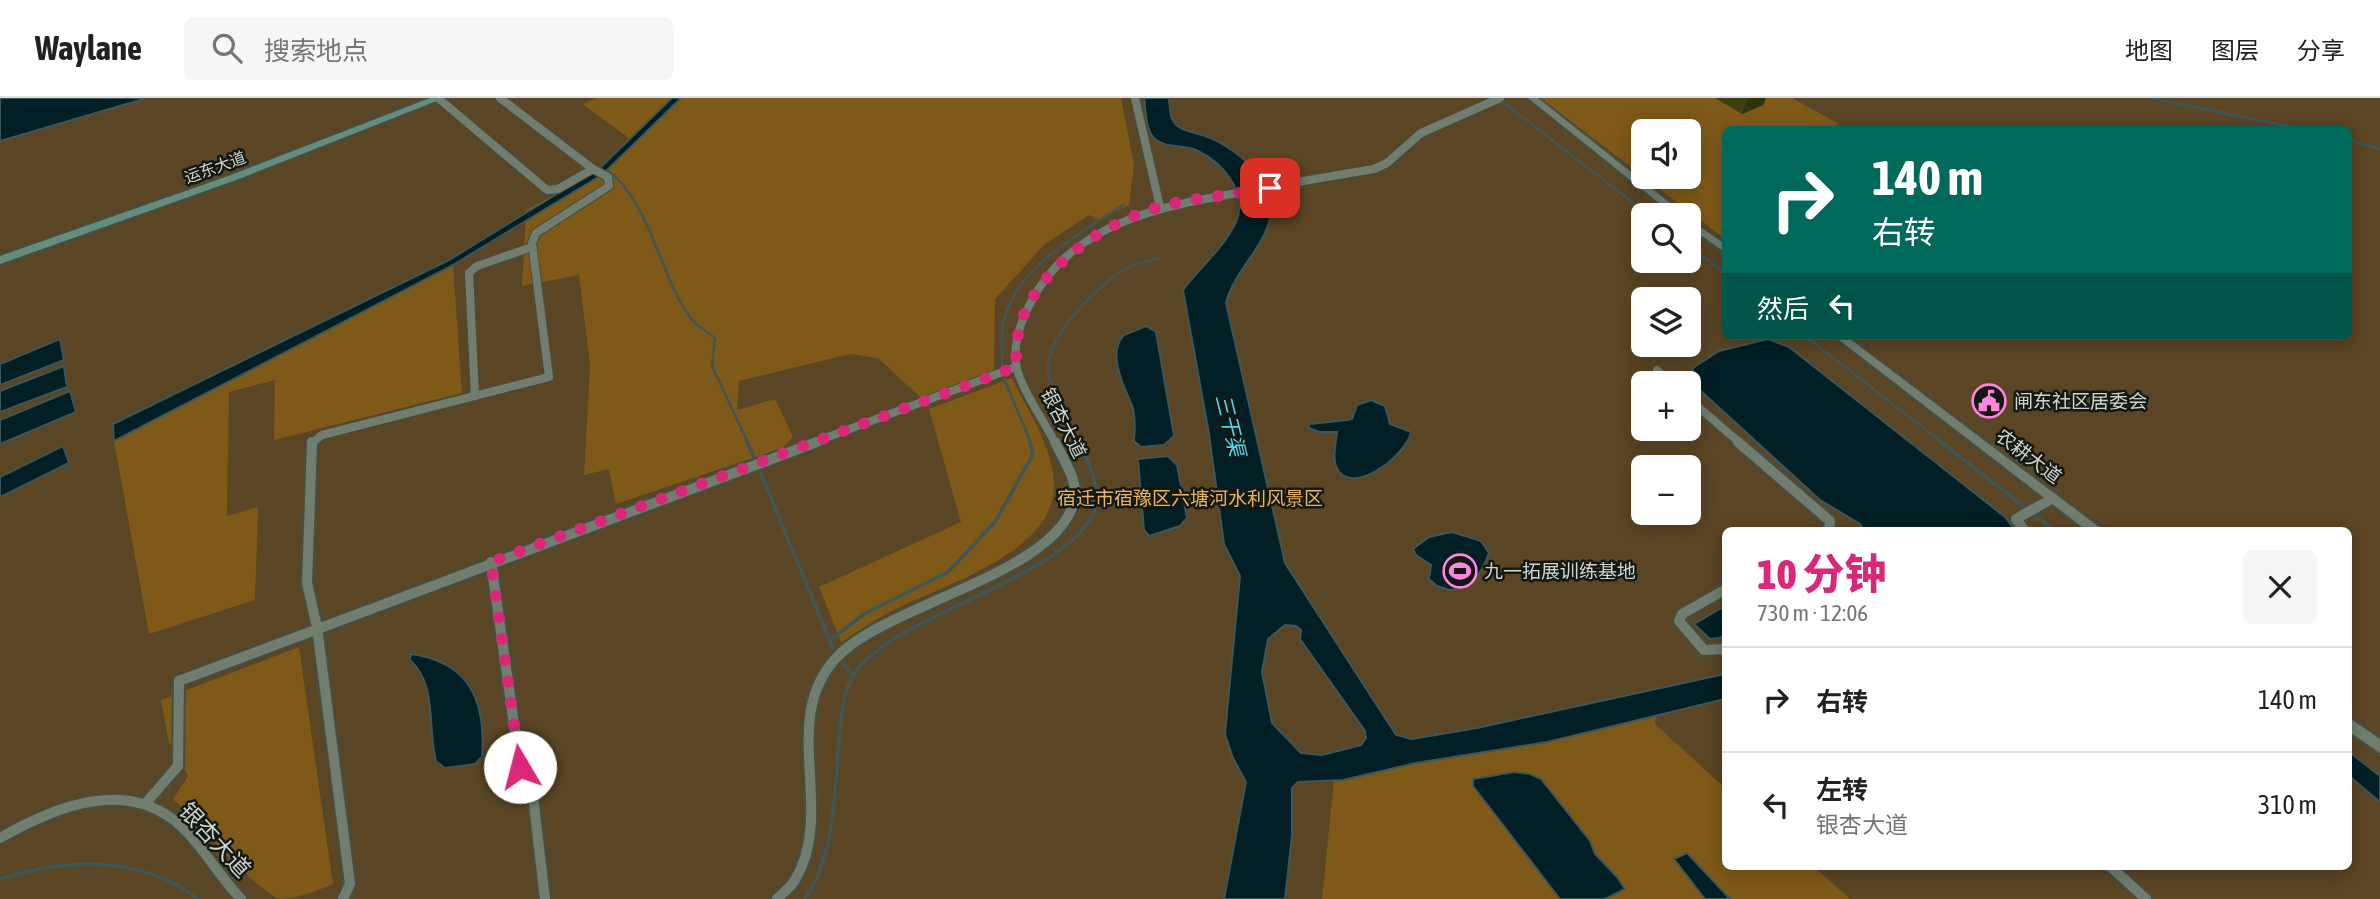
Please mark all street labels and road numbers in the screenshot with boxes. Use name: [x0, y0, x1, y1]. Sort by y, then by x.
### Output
street label: 运东大道: [182, 148, 248, 186]
street label: 银杏大道: [1037, 384, 1091, 462]
street label: 农耕大道: [1992, 424, 2066, 488]
street label: 银杏大道: [174, 797, 256, 883]

